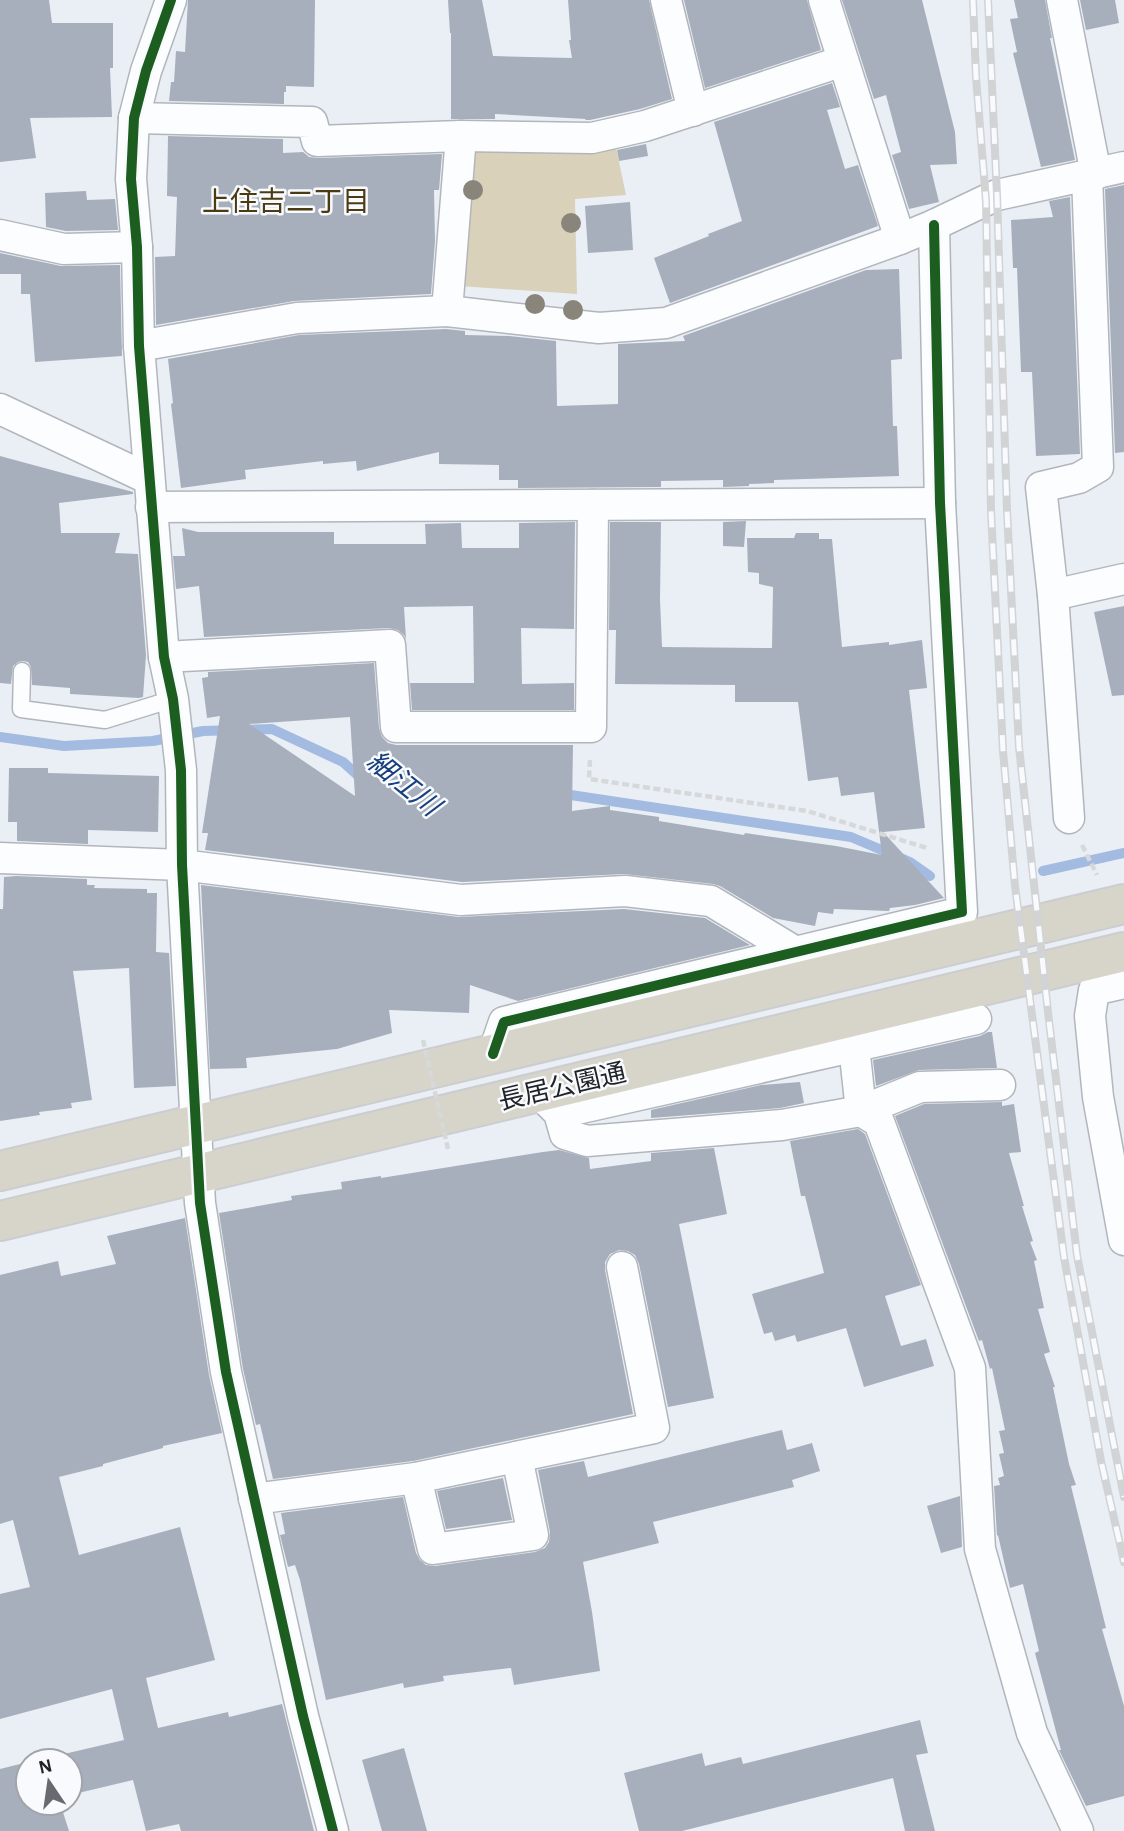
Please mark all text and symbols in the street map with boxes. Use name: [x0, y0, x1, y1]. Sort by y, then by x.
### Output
district label: 上住吉二丁目: [202, 187, 370, 217]
water label: 細江川: [361, 746, 448, 824]
street label: 長居公園通: [496, 1059, 628, 1114]
north arrow: [14, 1747, 84, 1817]
text: N: [37, 1756, 54, 1778]

